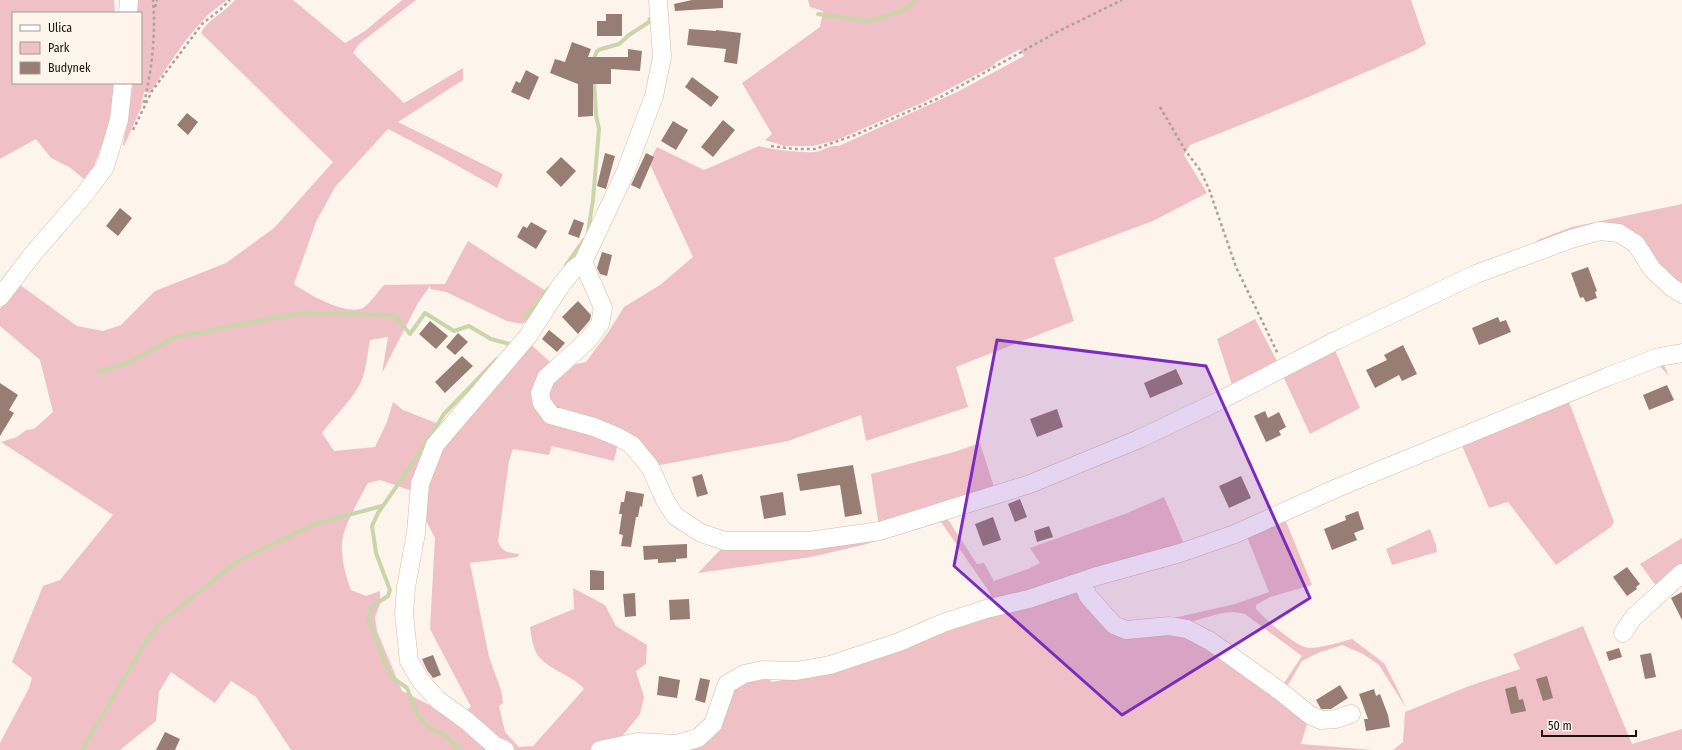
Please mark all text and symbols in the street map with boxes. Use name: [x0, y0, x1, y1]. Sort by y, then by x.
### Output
legend: [12, 12, 142, 84]
text: Ulica: [48, 21, 72, 35]
text: Park: [48, 41, 70, 55]
text: Budynek: [48, 61, 91, 75]
scale bar: [1542, 712, 1636, 738]
text: 50 m: [1548, 719, 1572, 733]

